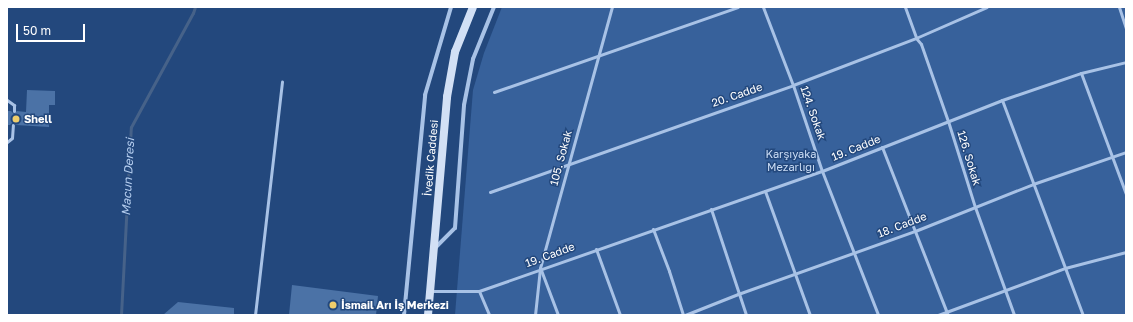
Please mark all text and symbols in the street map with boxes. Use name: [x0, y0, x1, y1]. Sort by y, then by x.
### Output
scale bar: [18, 16, 87, 42]
text: 50 m: [23, 23, 51, 38]
street label: 20. Cadde: [710, 80, 764, 110]
street label: 124. Sokak: [798, 84, 828, 142]
place label: Shell: [24, 112, 52, 126]
marker: Shell: [11, 114, 21, 124]
street label: İvedik Caddesi: [421, 119, 441, 197]
street label: 105. Sokak: [547, 129, 575, 187]
street label: 126. Sokak: [954, 129, 984, 187]
street label: 19. Cadde: [830, 132, 882, 164]
water label: Macun Deresi: [119, 138, 137, 216]
park label: Karşıyaka Mezarlığı: [765, 148, 817, 174]
street label: 18. Cadde: [876, 210, 928, 240]
street label: 19. Cadde: [523, 240, 577, 270]
place label: İsmail Arı İş Merkezi: [341, 298, 449, 312]
marker: İsmail Arı İş Merkezi: [328, 300, 338, 310]

